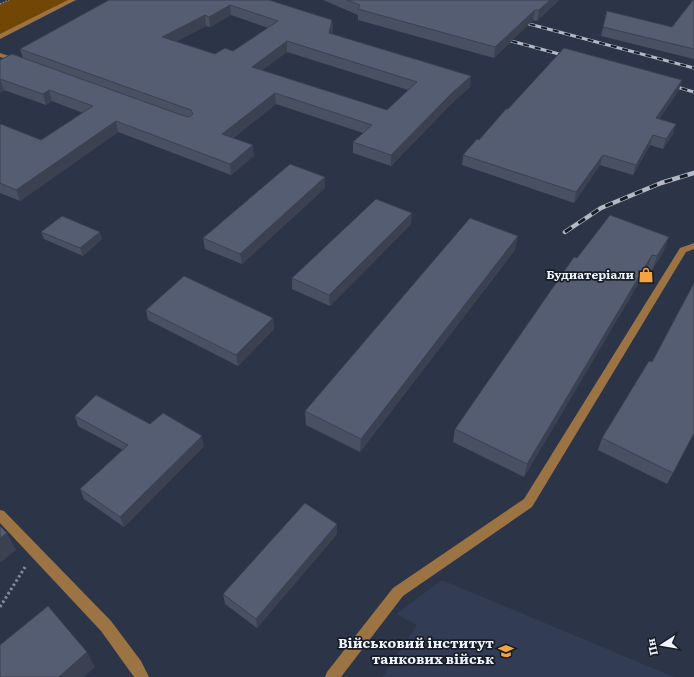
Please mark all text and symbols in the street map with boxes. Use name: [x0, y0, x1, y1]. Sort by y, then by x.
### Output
place label: Будиатеріали: [546, 265, 634, 283]
shop icon: Будиатеріали: [637, 266, 655, 284]
north arrow: [642, 625, 682, 665]
place label: Військовий інститут танкових військ: [338, 632, 494, 668]
text: Пн: [642, 637, 661, 657]
school or university icon: Військовий інститут танкових військ: [497, 642, 515, 660]

